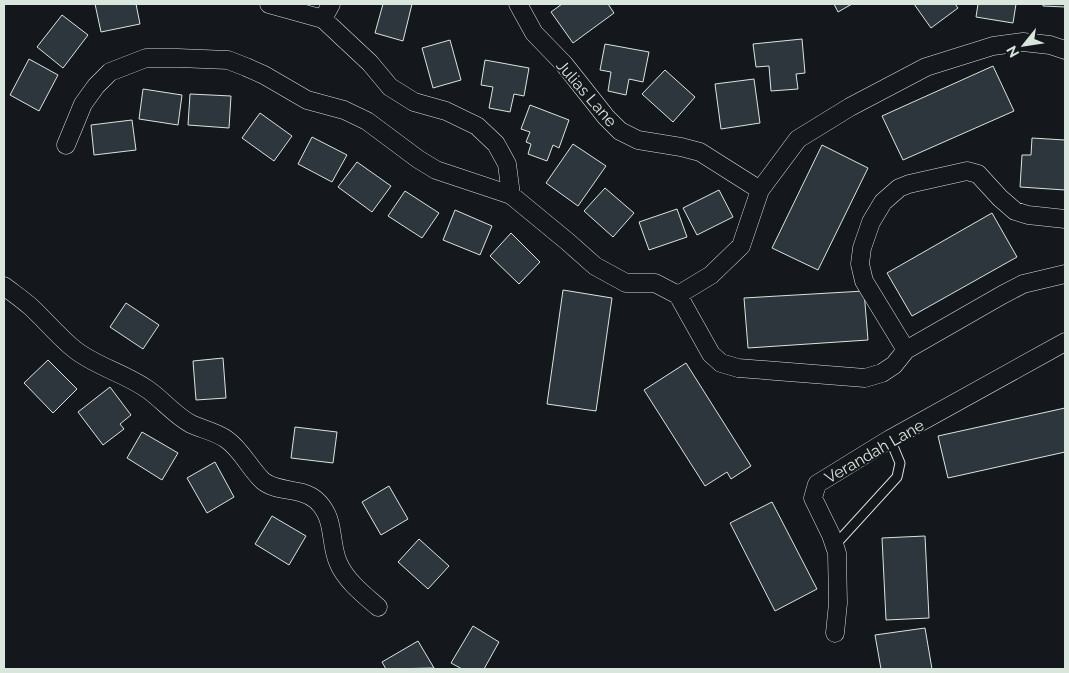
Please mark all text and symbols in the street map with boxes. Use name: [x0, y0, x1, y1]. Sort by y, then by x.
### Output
north arrow: [999, 20, 1049, 70]
text: N: [1003, 43, 1022, 60]
street label: Julias Lane: [552, 56, 621, 131]
street label: Verandah Lane: [821, 415, 927, 488]

